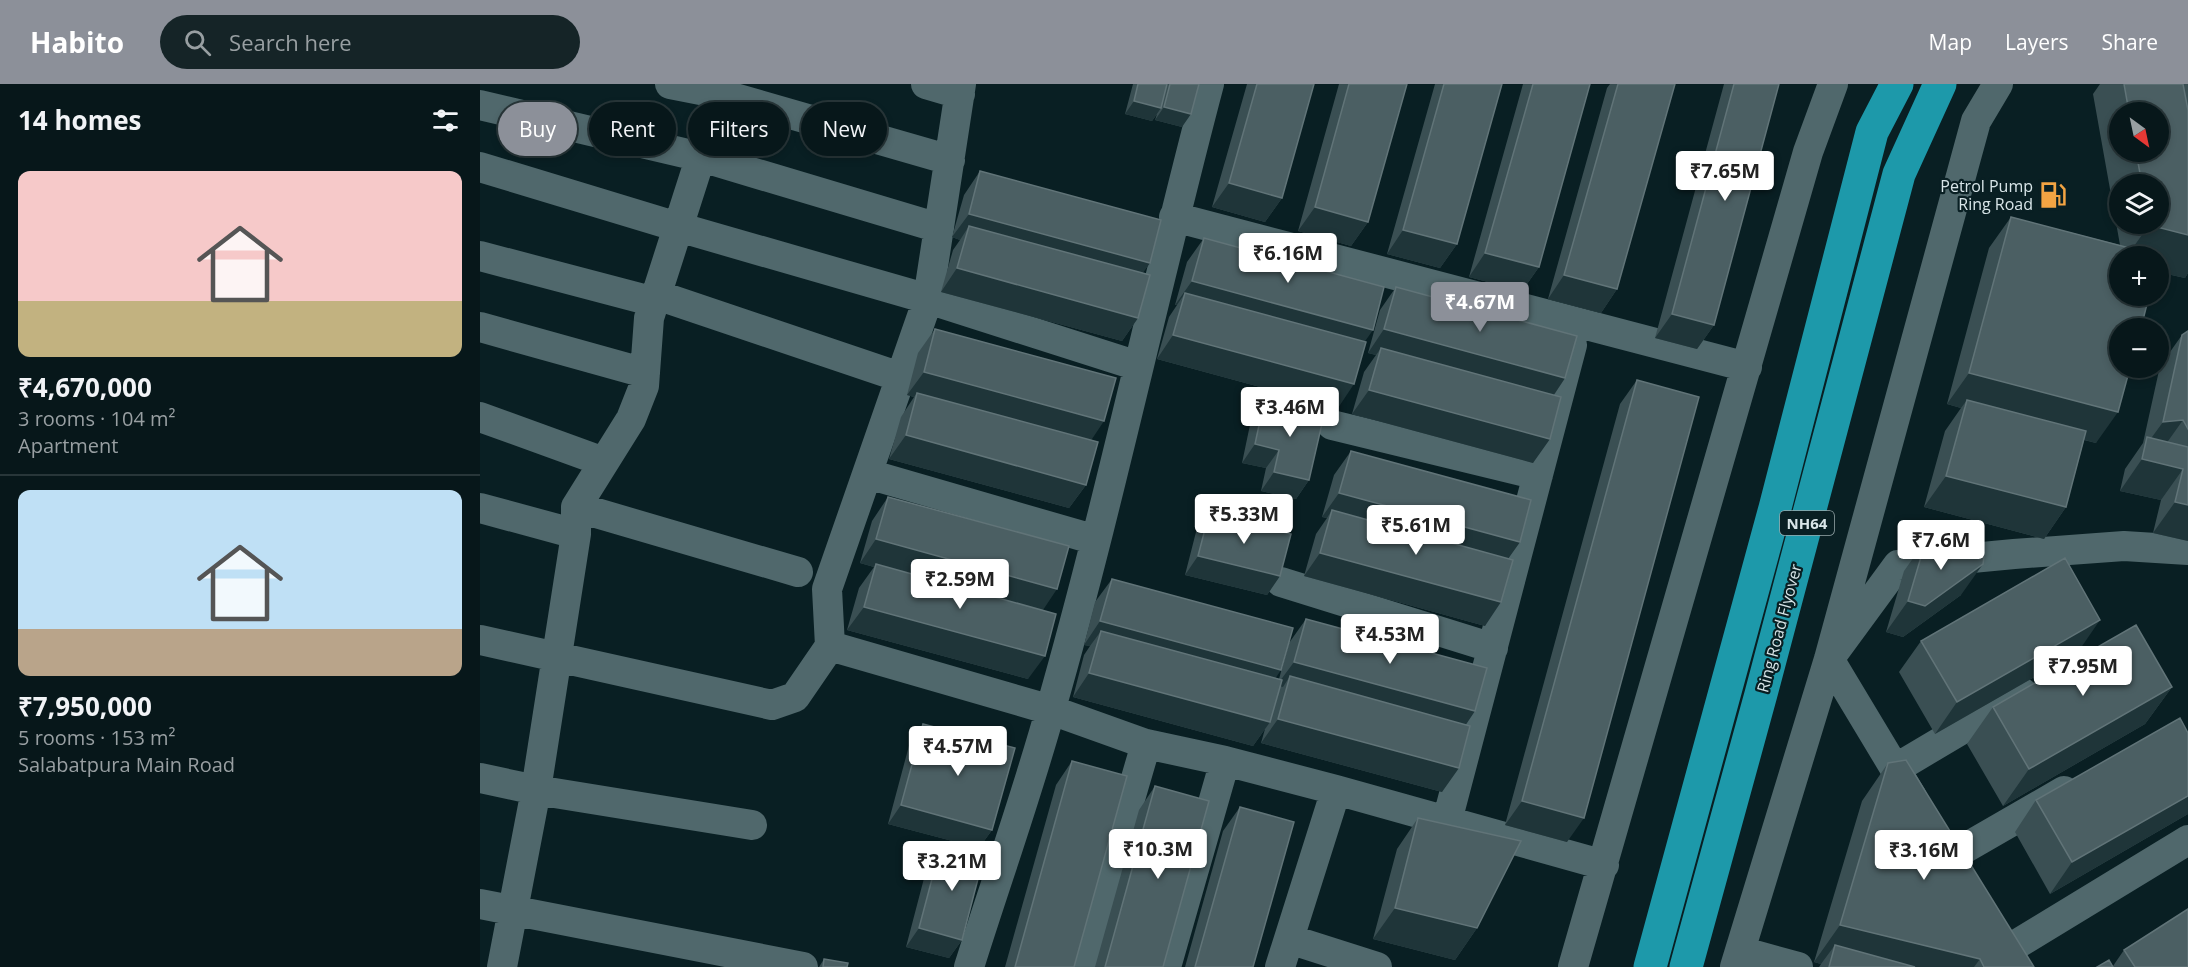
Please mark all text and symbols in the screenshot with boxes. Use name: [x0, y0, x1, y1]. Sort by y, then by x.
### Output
search box: [160, 15, 580, 69]
text: Habito: [30, 23, 124, 61]
icon: search: [181, 26, 214, 59]
text: Search here: [229, 27, 352, 57]
text: Map: [1929, 28, 1972, 56]
text: Layers: [2005, 28, 2069, 56]
text: Share: [2102, 28, 2158, 56]
text: 14 homes: [18, 102, 142, 138]
chip: Buy: [498, 102, 577, 156]
chip: Rent: [589, 102, 676, 156]
chip: Filters: [688, 102, 789, 156]
chip: New: [801, 102, 887, 156]
north arrow: [2109, 102, 2169, 162]
map controls: [2109, 102, 2169, 378]
icon: filters: [429, 104, 462, 137]
pin: ₹7.65M: [1676, 151, 1774, 202]
text: ₹7.65M: [1690, 157, 1760, 184]
button: layers: [2109, 174, 2169, 234]
place label: Petrol Pump Ring Road: [1940, 175, 2033, 215]
fuel station icon: Petrol Pump Ring Road: [2038, 180, 2068, 210]
icon: home: [186, 210, 294, 318]
pin: ₹6.16M: [1239, 233, 1337, 284]
text: ₹6.16M: [1253, 239, 1323, 266]
button: +: [2109, 246, 2169, 306]
pin: ₹4.67M: [1431, 282, 1529, 333]
text: ₹4.67M: [1445, 288, 1515, 315]
button: −: [2109, 318, 2169, 378]
text: ₹4,670,000: [18, 369, 152, 405]
pin: ₹3.46M: [1241, 387, 1339, 438]
text: ₹3.46M: [1255, 393, 1325, 420]
text: 3 rooms · 104 m²: [18, 405, 176, 432]
text: Apartment: [18, 432, 118, 459]
pin: ₹5.33M: [1195, 494, 1293, 545]
text: ₹5.33M: [1209, 500, 1279, 527]
pin: ₹5.61M: [1367, 505, 1465, 556]
text: ₹5.61M: [1381, 511, 1451, 538]
road number: NH64: [1780, 511, 1834, 535]
pin: ₹7.6M: [1899, 520, 1983, 571]
text: ₹7.6M: [1912, 526, 1970, 553]
icon: home: [186, 529, 294, 637]
pin: ₹2.59M: [911, 559, 1009, 610]
street label: Ring Road Flyover: [1751, 561, 1807, 695]
text: ₹2.59M: [925, 565, 995, 592]
pin: ₹4.53M: [1341, 614, 1439, 665]
text: ₹4.53M: [1355, 620, 1425, 647]
pin: ₹7.95M: [2034, 646, 2132, 697]
text: ₹7.95M: [2048, 652, 2118, 679]
text: ₹7,950,000: [18, 688, 152, 724]
text: 5 rooms · 153 m²: [18, 724, 176, 751]
pin: ₹4.57M: [909, 726, 1007, 777]
text: ₹4.57M: [923, 732, 993, 759]
text: Salabatpura Main Road: [18, 751, 235, 778]
pin: ₹10.3M: [1109, 829, 1207, 880]
pin: ₹3.16M: [1875, 830, 1973, 881]
text: ₹10.3M: [1123, 835, 1193, 862]
text: ₹3.16M: [1889, 836, 1959, 863]
pin: ₹3.21M: [903, 841, 1001, 892]
text: ₹3.21M: [917, 847, 987, 874]

